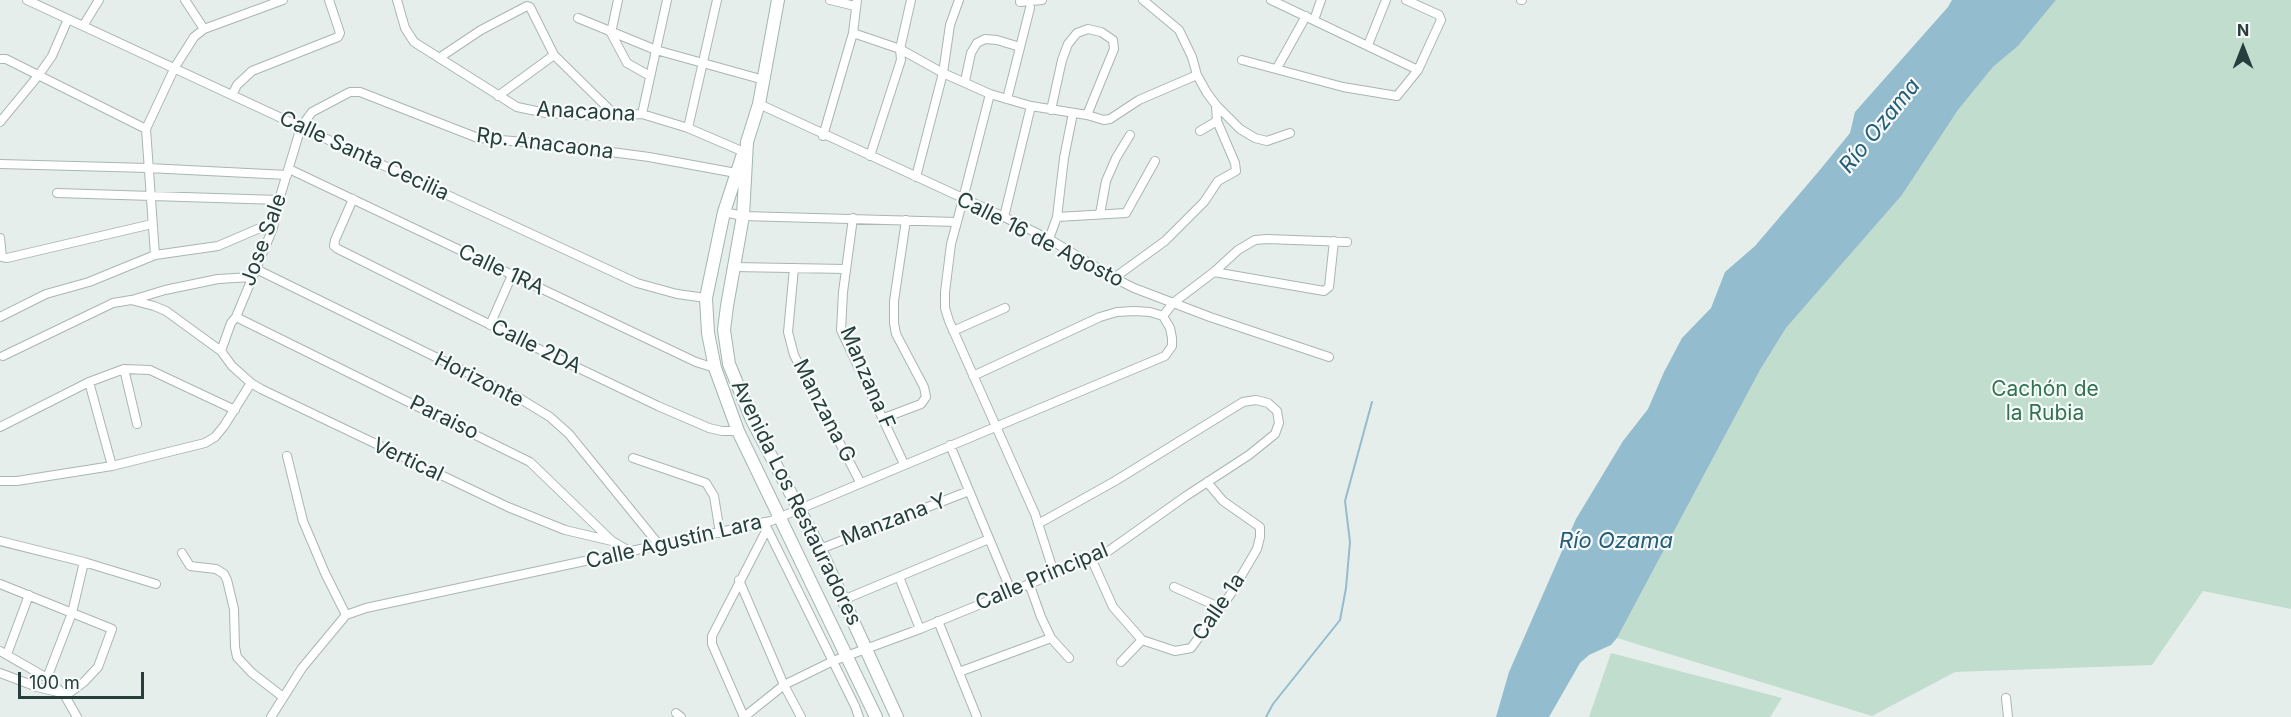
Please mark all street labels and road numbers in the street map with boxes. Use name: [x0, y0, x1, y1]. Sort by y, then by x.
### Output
street label: Anacaona: [536, 97, 636, 127]
street label: Calle Santa Cecilia: [275, 106, 453, 206]
street label: Rp. Anacaona: [475, 123, 615, 165]
street label: Calle 16 de Agosto: [952, 187, 1128, 293]
street label: Jose Sale: [236, 190, 292, 290]
street label: Calle 1RA: [454, 239, 548, 301]
street label: Calle 2DA: [487, 314, 585, 380]
street label: Manzana F: [834, 323, 900, 433]
street label: Horizonte: [430, 347, 528, 413]
street label: Manzana G: [787, 355, 861, 467]
street label: Avenida Los Restauradores: [726, 376, 866, 630]
street label: Paraiso: [405, 391, 483, 445]
street label: Vertical: [369, 433, 447, 487]
street label: Manzana Y: [838, 488, 950, 552]
street label: Calle Agustín Lara: [583, 509, 765, 575]
street label: Calle Principal: [972, 538, 1112, 616]
street label: Calle 1a: [1187, 569, 1251, 645]

